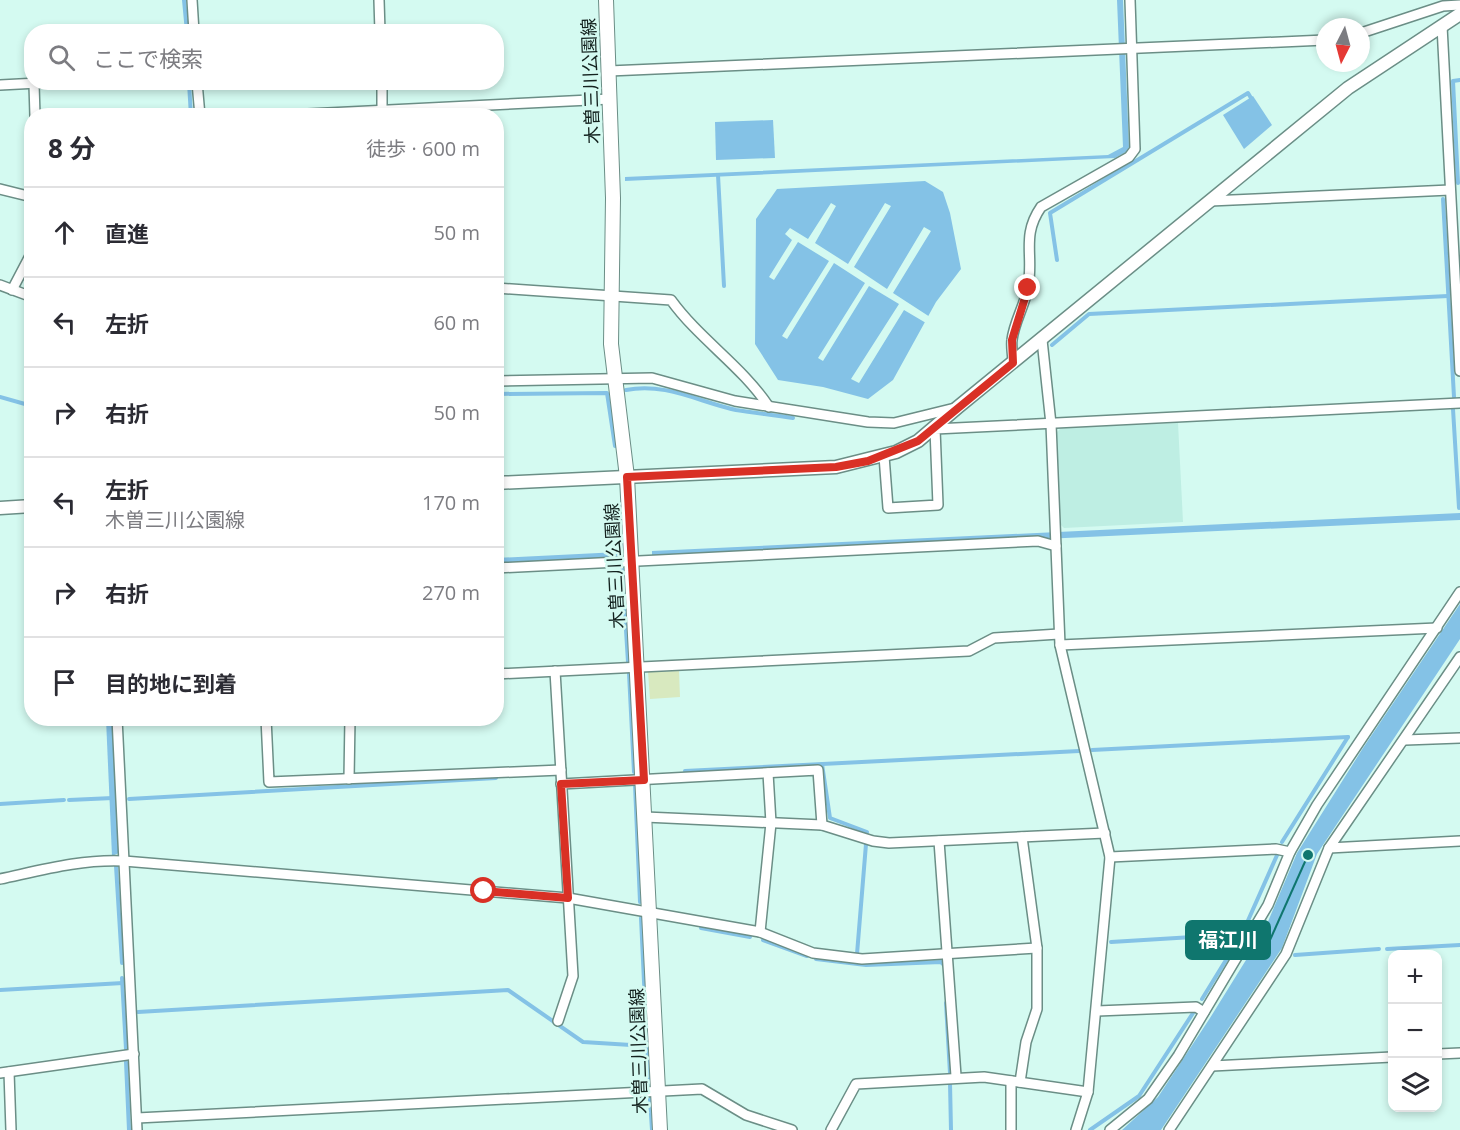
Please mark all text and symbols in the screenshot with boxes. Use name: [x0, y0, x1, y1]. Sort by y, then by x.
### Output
street label: 木曽三川公園線: [576, 18, 604, 144]
north arrow: [1316, 18, 1370, 72]
search box: [24, 24, 504, 90]
icon: search: [45, 41, 78, 74]
text: ここで検索: [93, 43, 203, 73]
text: 8 分: [48, 130, 96, 166]
text: 徒歩 · 600 m: [366, 135, 480, 162]
icon: ahead: [48, 216, 81, 249]
text: 直進: [105, 218, 149, 248]
text: 50 m: [433, 219, 480, 246]
route end: [1014, 274, 1040, 300]
icon: left: [48, 306, 81, 339]
text: 左折: [105, 308, 149, 338]
text: 60 m: [433, 309, 480, 336]
icon: right: [48, 396, 81, 429]
text: 右折: [105, 398, 149, 428]
text: 50 m: [433, 399, 480, 426]
text: 左折: [105, 474, 149, 504]
icon: left: [48, 486, 81, 519]
text: 170 m: [422, 489, 480, 516]
street label: 木曽三川公園線: [599, 503, 629, 630]
text: 木曽三川公園線: [105, 506, 245, 533]
icon: right: [48, 576, 81, 609]
text: 右折: [105, 578, 149, 608]
text: 270 m: [422, 579, 480, 606]
icon: arrive: [48, 666, 81, 699]
text: 目的地に到着: [105, 668, 237, 698]
route start: [470, 877, 496, 903]
callout: 福江川: [1186, 921, 1270, 959]
text: 福江川: [1198, 926, 1258, 953]
map controls: [1388, 950, 1442, 1112]
button: +: [1388, 950, 1442, 1004]
street label: 木曽三川公園線: [624, 988, 652, 1114]
button: −: [1388, 1004, 1442, 1058]
button: layers: [1388, 1058, 1442, 1112]

